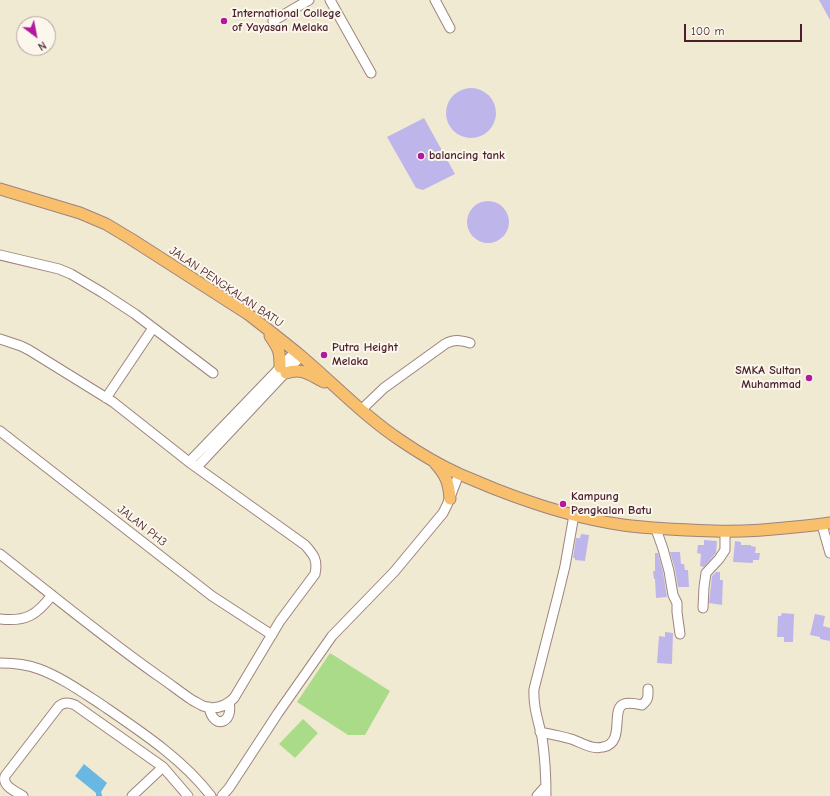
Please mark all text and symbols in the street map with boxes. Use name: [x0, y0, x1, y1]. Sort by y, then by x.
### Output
place label: International College of Yayasan Melaka: [232, 7, 341, 35]
north arrow: [16, 16, 56, 56]
marker: International College of Yayasan Melaka: [219, 16, 229, 26]
scale bar: [686, 16, 804, 42]
text: 100 m: [691, 24, 724, 38]
text: N: [36, 38, 49, 53]
place label: balancing tank: [429, 149, 505, 163]
marker: balancing tank: [416, 151, 426, 161]
street label: JALAN PENGKALAN BATU: [166, 243, 286, 331]
place label: Putra Height Melaka: [332, 341, 398, 369]
marker: Putra Height Melaka: [319, 350, 329, 360]
place label: SMKA Sultan Muhammad: [735, 364, 801, 392]
marker: SMKA Sultan Muhammad: [804, 373, 814, 383]
place label: Kampung Pengkalan Batu: [571, 490, 652, 518]
marker: Kampung Pengkalan Batu: [558, 499, 568, 509]
street label: JALAN PH3: [114, 502, 170, 550]

